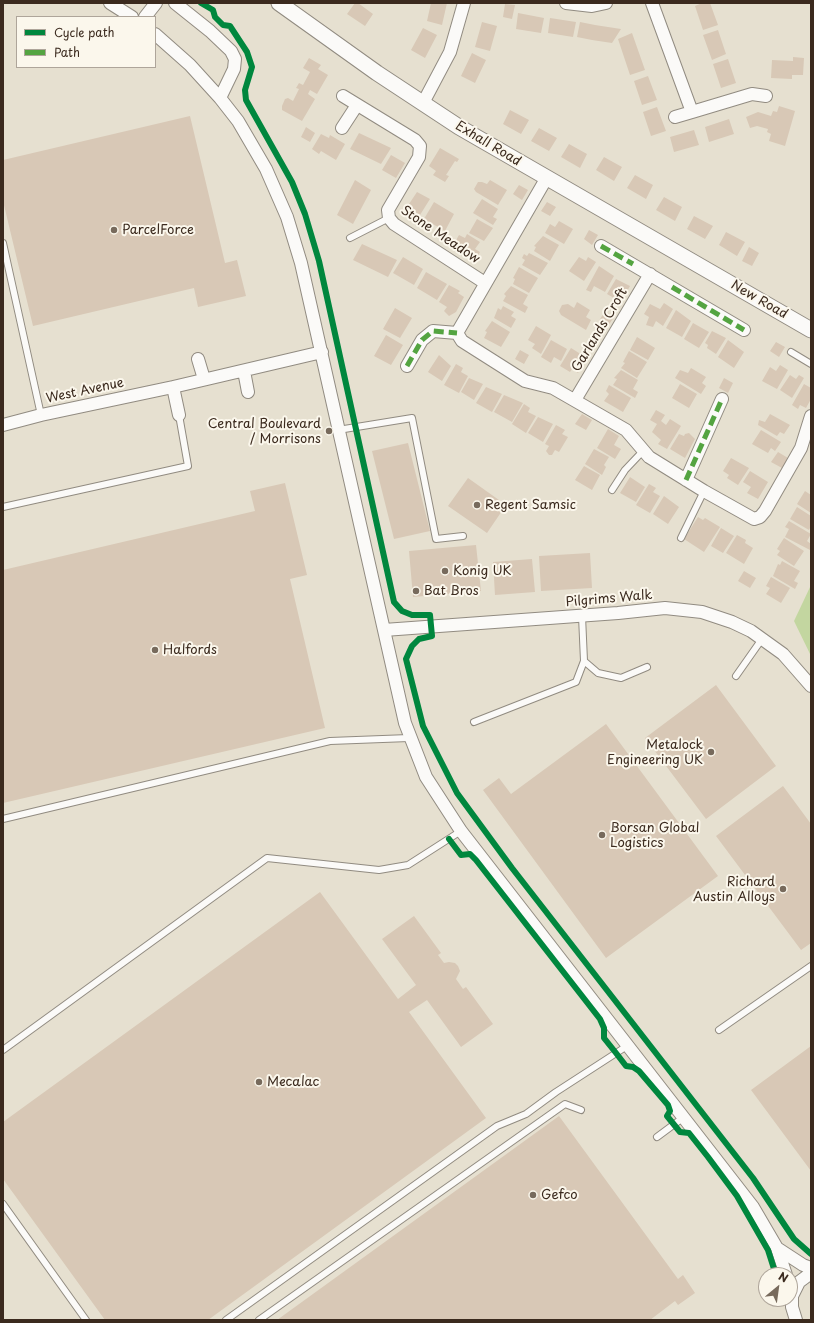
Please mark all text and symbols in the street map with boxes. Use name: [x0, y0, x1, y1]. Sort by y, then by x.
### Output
legend: [16, 16, 156, 68]
text: Cycle path: [54, 23, 115, 41]
text: Path: [54, 43, 80, 61]
street label: Exhall Road: [452, 118, 524, 170]
street label: Stone Meadow: [398, 203, 482, 267]
place label: ParcelForce: [122, 222, 194, 238]
marker: ParcelForce: [109, 225, 119, 235]
street label: New Road: [728, 278, 790, 322]
street label: Garlands Croft: [569, 285, 631, 375]
street label: West Avenue: [45, 375, 125, 407]
place label: Central Boulevard / Morrisons: [208, 416, 321, 447]
marker: Central Boulevard / Morrisons: [324, 426, 334, 436]
place label: Regent Samsic: [485, 497, 576, 513]
marker: Regent Samsic: [472, 500, 482, 510]
place label: Konig UK: [453, 563, 511, 579]
marker: Konig UK: [440, 566, 450, 576]
place label: Bat Bros: [424, 583, 479, 599]
marker: Bat Bros: [411, 586, 421, 596]
street label: Pilgrims Walk: [565, 587, 653, 611]
place label: Halfords: [163, 642, 217, 658]
marker: Halfords: [150, 645, 160, 655]
place label: Metalock Engineering UK: [607, 737, 703, 768]
marker: Metalock Engineering UK: [706, 747, 716, 757]
place label: Borsan Global Logistics: [610, 820, 699, 851]
marker: Borsan Global Logistics: [597, 830, 607, 840]
place label: Richard Austin Alloys: [693, 874, 775, 905]
marker: Richard Austin Alloys: [778, 884, 788, 894]
place label: Mecalac: [267, 1074, 319, 1090]
marker: Mecalac: [254, 1077, 264, 1087]
place label: Gefco: [541, 1187, 578, 1203]
marker: Gefco: [528, 1190, 538, 1200]
north arrow: [758, 1267, 798, 1307]
text: N: [776, 1267, 792, 1286]

